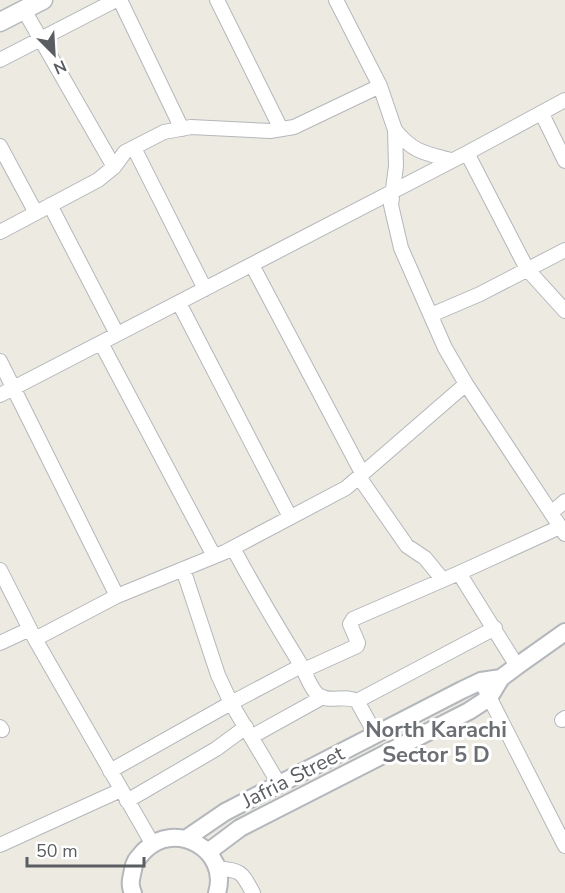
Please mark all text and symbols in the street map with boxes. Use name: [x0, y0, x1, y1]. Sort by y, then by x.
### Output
north arrow: [24, 24, 84, 84]
text: N: [50, 54, 70, 79]
district label: North Karachi Sector 5 D: [365, 715, 507, 770]
street label: Jafria Street: [236, 739, 349, 815]
scale bar: [27, 830, 144, 868]
text: 50 m: [36, 839, 78, 863]

